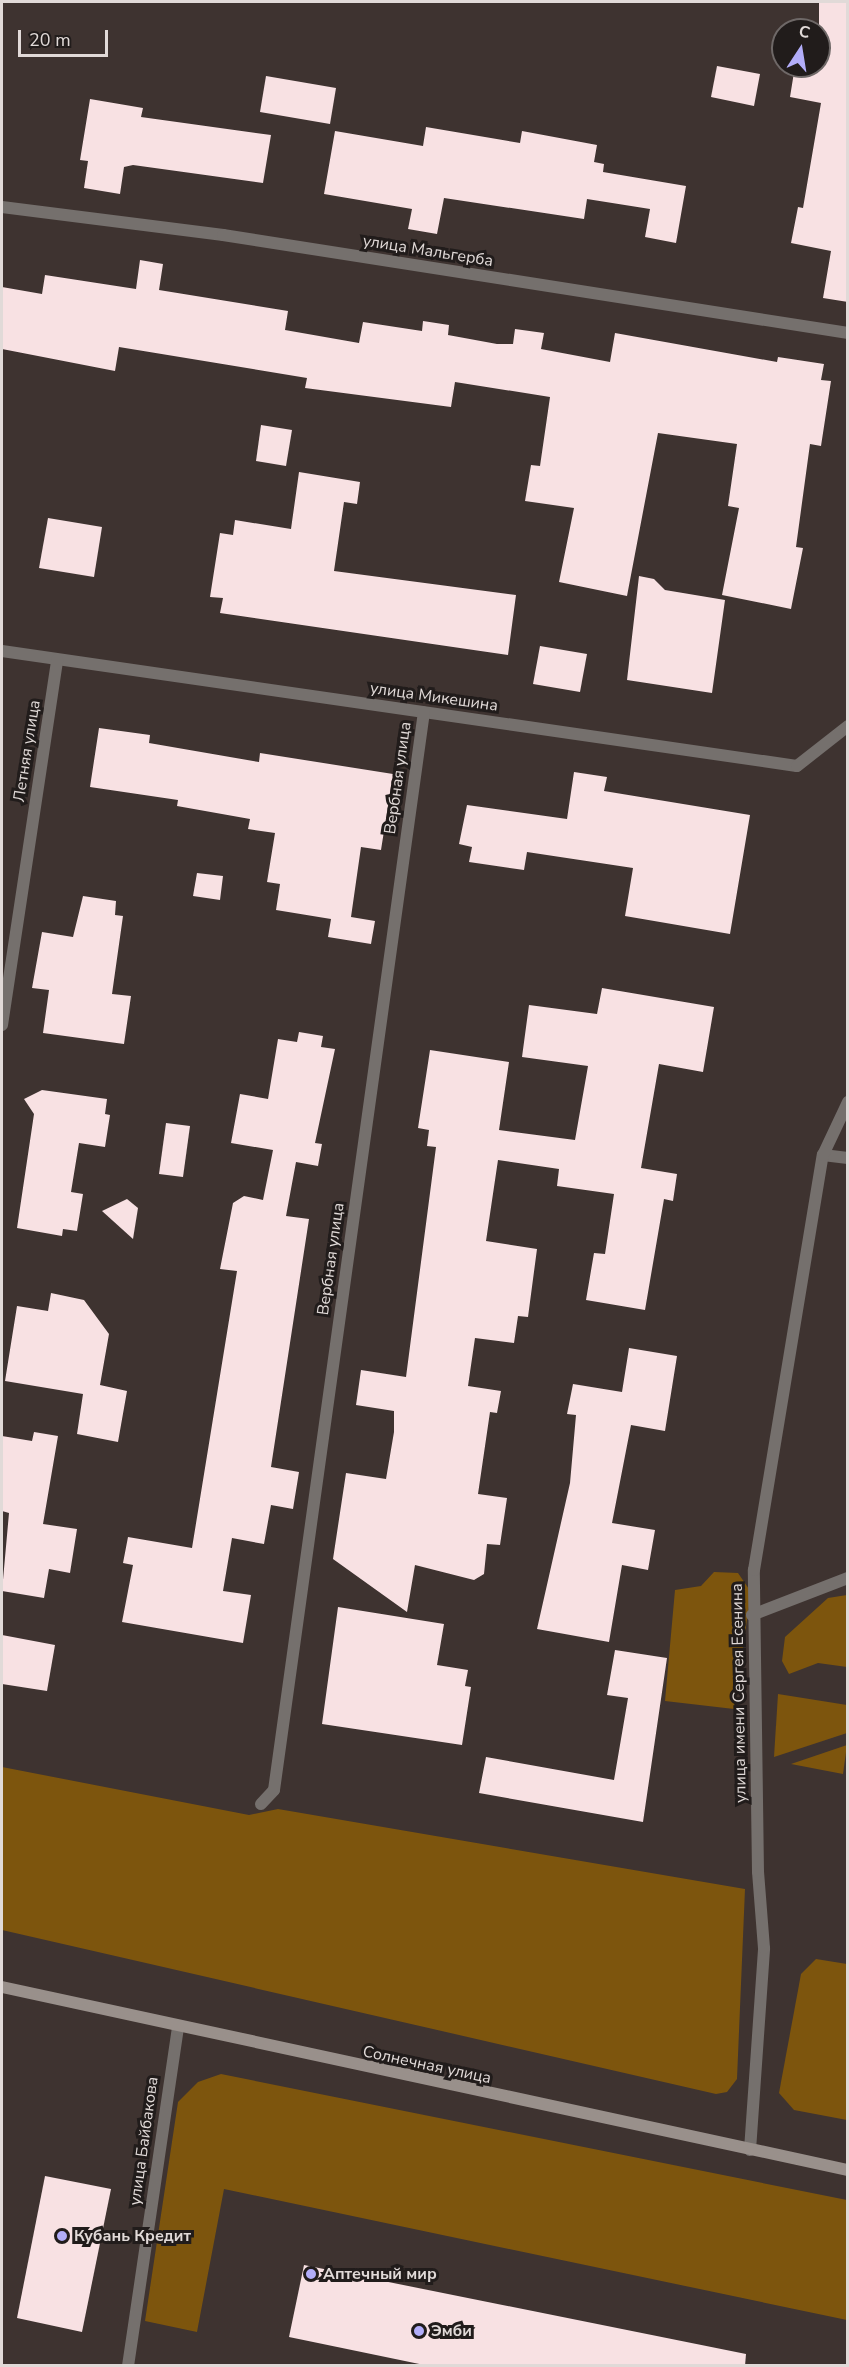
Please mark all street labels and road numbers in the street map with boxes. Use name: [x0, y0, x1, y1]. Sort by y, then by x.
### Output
street label: улица Мальгерба: [362, 231, 494, 271]
street label: улица Микешина: [369, 679, 499, 715]
street label: Летняя улица: [9, 699, 45, 803]
street label: Вербная улица: [381, 721, 415, 835]
street label: Вербная улица: [314, 1202, 348, 1316]
street label: улица имени Сергея Есенина: [727, 1583, 751, 1803]
street label: Солнечная улица: [361, 2042, 493, 2088]
street label: улица Байбакова: [125, 2075, 163, 2207]

